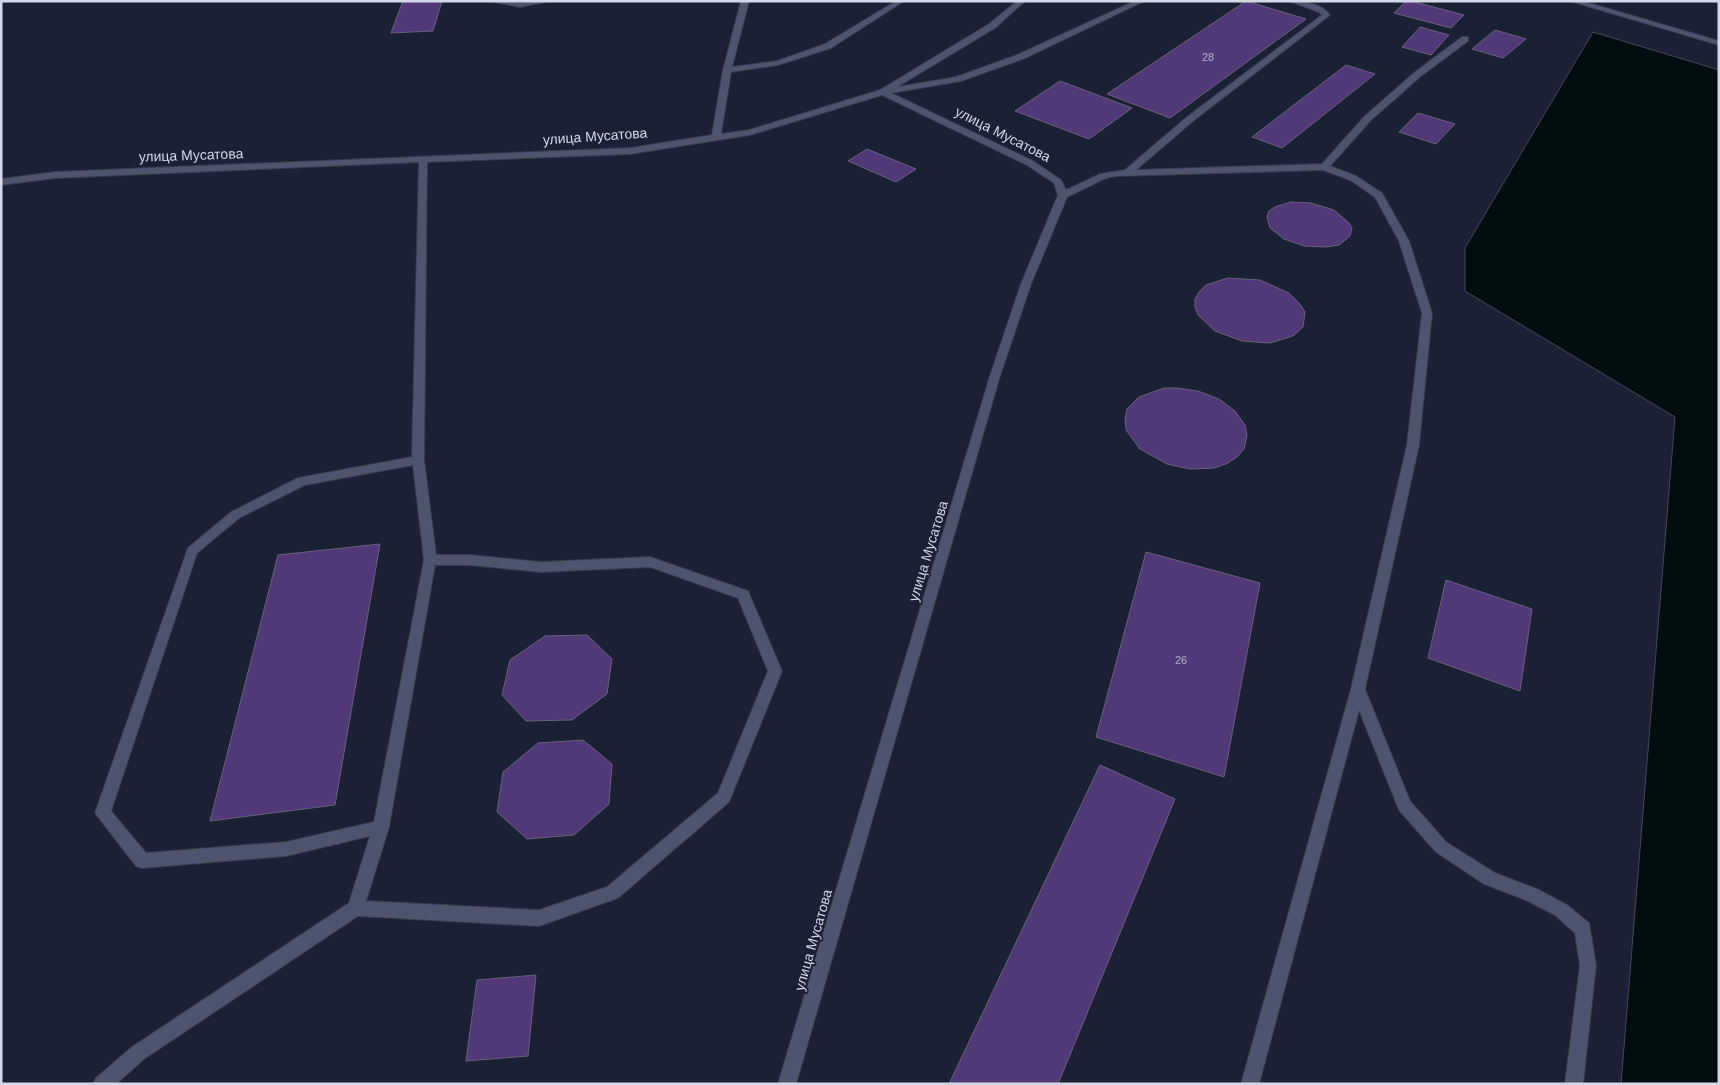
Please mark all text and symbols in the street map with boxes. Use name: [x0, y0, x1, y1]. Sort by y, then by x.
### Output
house number: 28: [1202, 51, 1214, 63]
street label: улица Мусатова: [953, 103, 1053, 165]
street label: улица Мусатова: [542, 124, 648, 148]
street label: улица Мусатова: [138, 145, 244, 165]
street label: улица Мусатова: [905, 498, 951, 603]
house number: 26: [1175, 654, 1187, 666]
street label: улица Мусатова: [791, 887, 835, 992]

